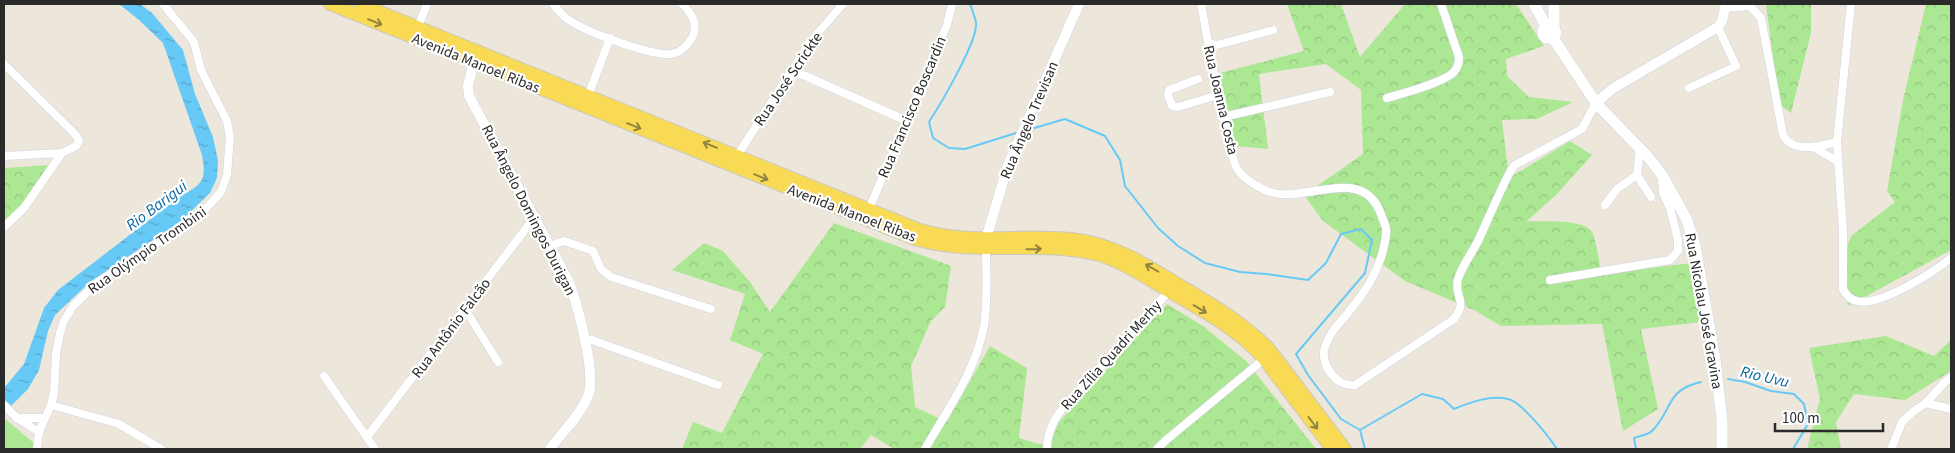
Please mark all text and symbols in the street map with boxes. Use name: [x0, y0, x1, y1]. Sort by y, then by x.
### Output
one-way arrow: [367, 18, 382, 27]
street label: Avenida Manoel Ribas: [409, 28, 543, 99]
street label: Rua José Scrickte: [749, 28, 828, 130]
street label: Rua Francisco Boscardin: [873, 33, 952, 181]
street label: Rua Joanna Costa: [1198, 43, 1243, 157]
street label: Rua Ângelo Trevisan: [995, 58, 1064, 182]
street label: Rua Ângelo Domingos Durigan: [476, 121, 581, 299]
one-way arrow: [625, 122, 641, 131]
one-way arrow: [703, 140, 718, 150]
one-way arrow: [754, 174, 769, 183]
water label: Rio Barigui: [121, 175, 192, 236]
street label: Avenida Manoel Ribas: [784, 179, 919, 248]
street label: Rua Olýmpio Trombini: [84, 202, 211, 299]
street label: Rua Nicolau José Gravina: [1679, 231, 1728, 391]
one-way arrow: [1026, 244, 1042, 254]
one-way arrow: [1145, 263, 1159, 273]
street label: Rua Antônio Falcão: [407, 274, 496, 383]
street label: Rua Zília Quadri Merhy: [1056, 296, 1167, 415]
one-way arrow: [1192, 305, 1206, 315]
water label: Rio Uvu: [1738, 361, 1791, 393]
scale bar: [1775, 400, 1882, 432]
text: 100 m: [1782, 408, 1820, 429]
one-way arrow: [1307, 416, 1318, 429]

